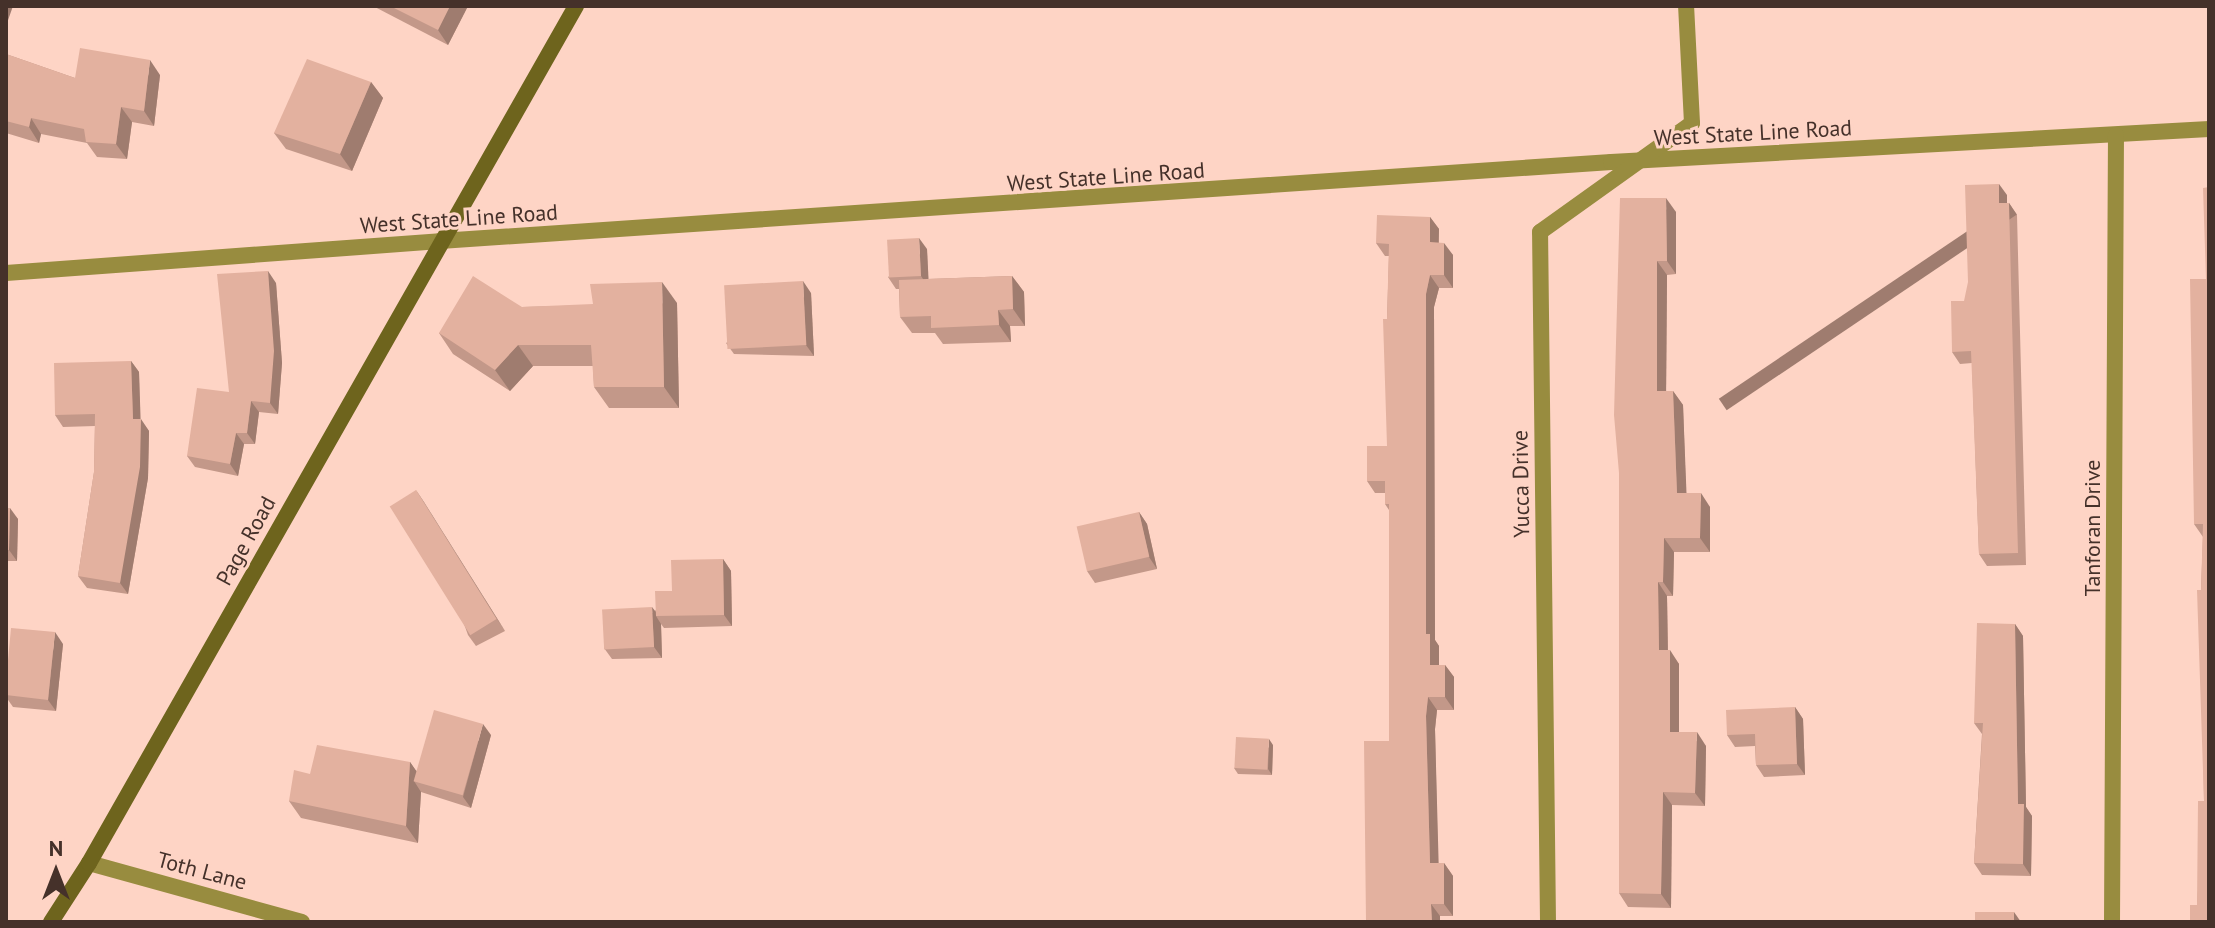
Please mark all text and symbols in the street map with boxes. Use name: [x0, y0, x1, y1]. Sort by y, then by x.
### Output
street label: West State Line Road: [1653, 115, 1853, 151]
street label: West State Line Road: [1006, 157, 1206, 197]
street label: West State Line Road: [359, 199, 559, 239]
street label: Yucca Drive: [1507, 430, 1535, 538]
street label: Tanforan Drive: [2080, 459, 2106, 597]
street label: Page Road: [211, 492, 281, 590]
north arrow: [16, 832, 96, 912]
text: N: [49, 834, 63, 862]
street label: Toth Lane: [154, 846, 250, 896]

